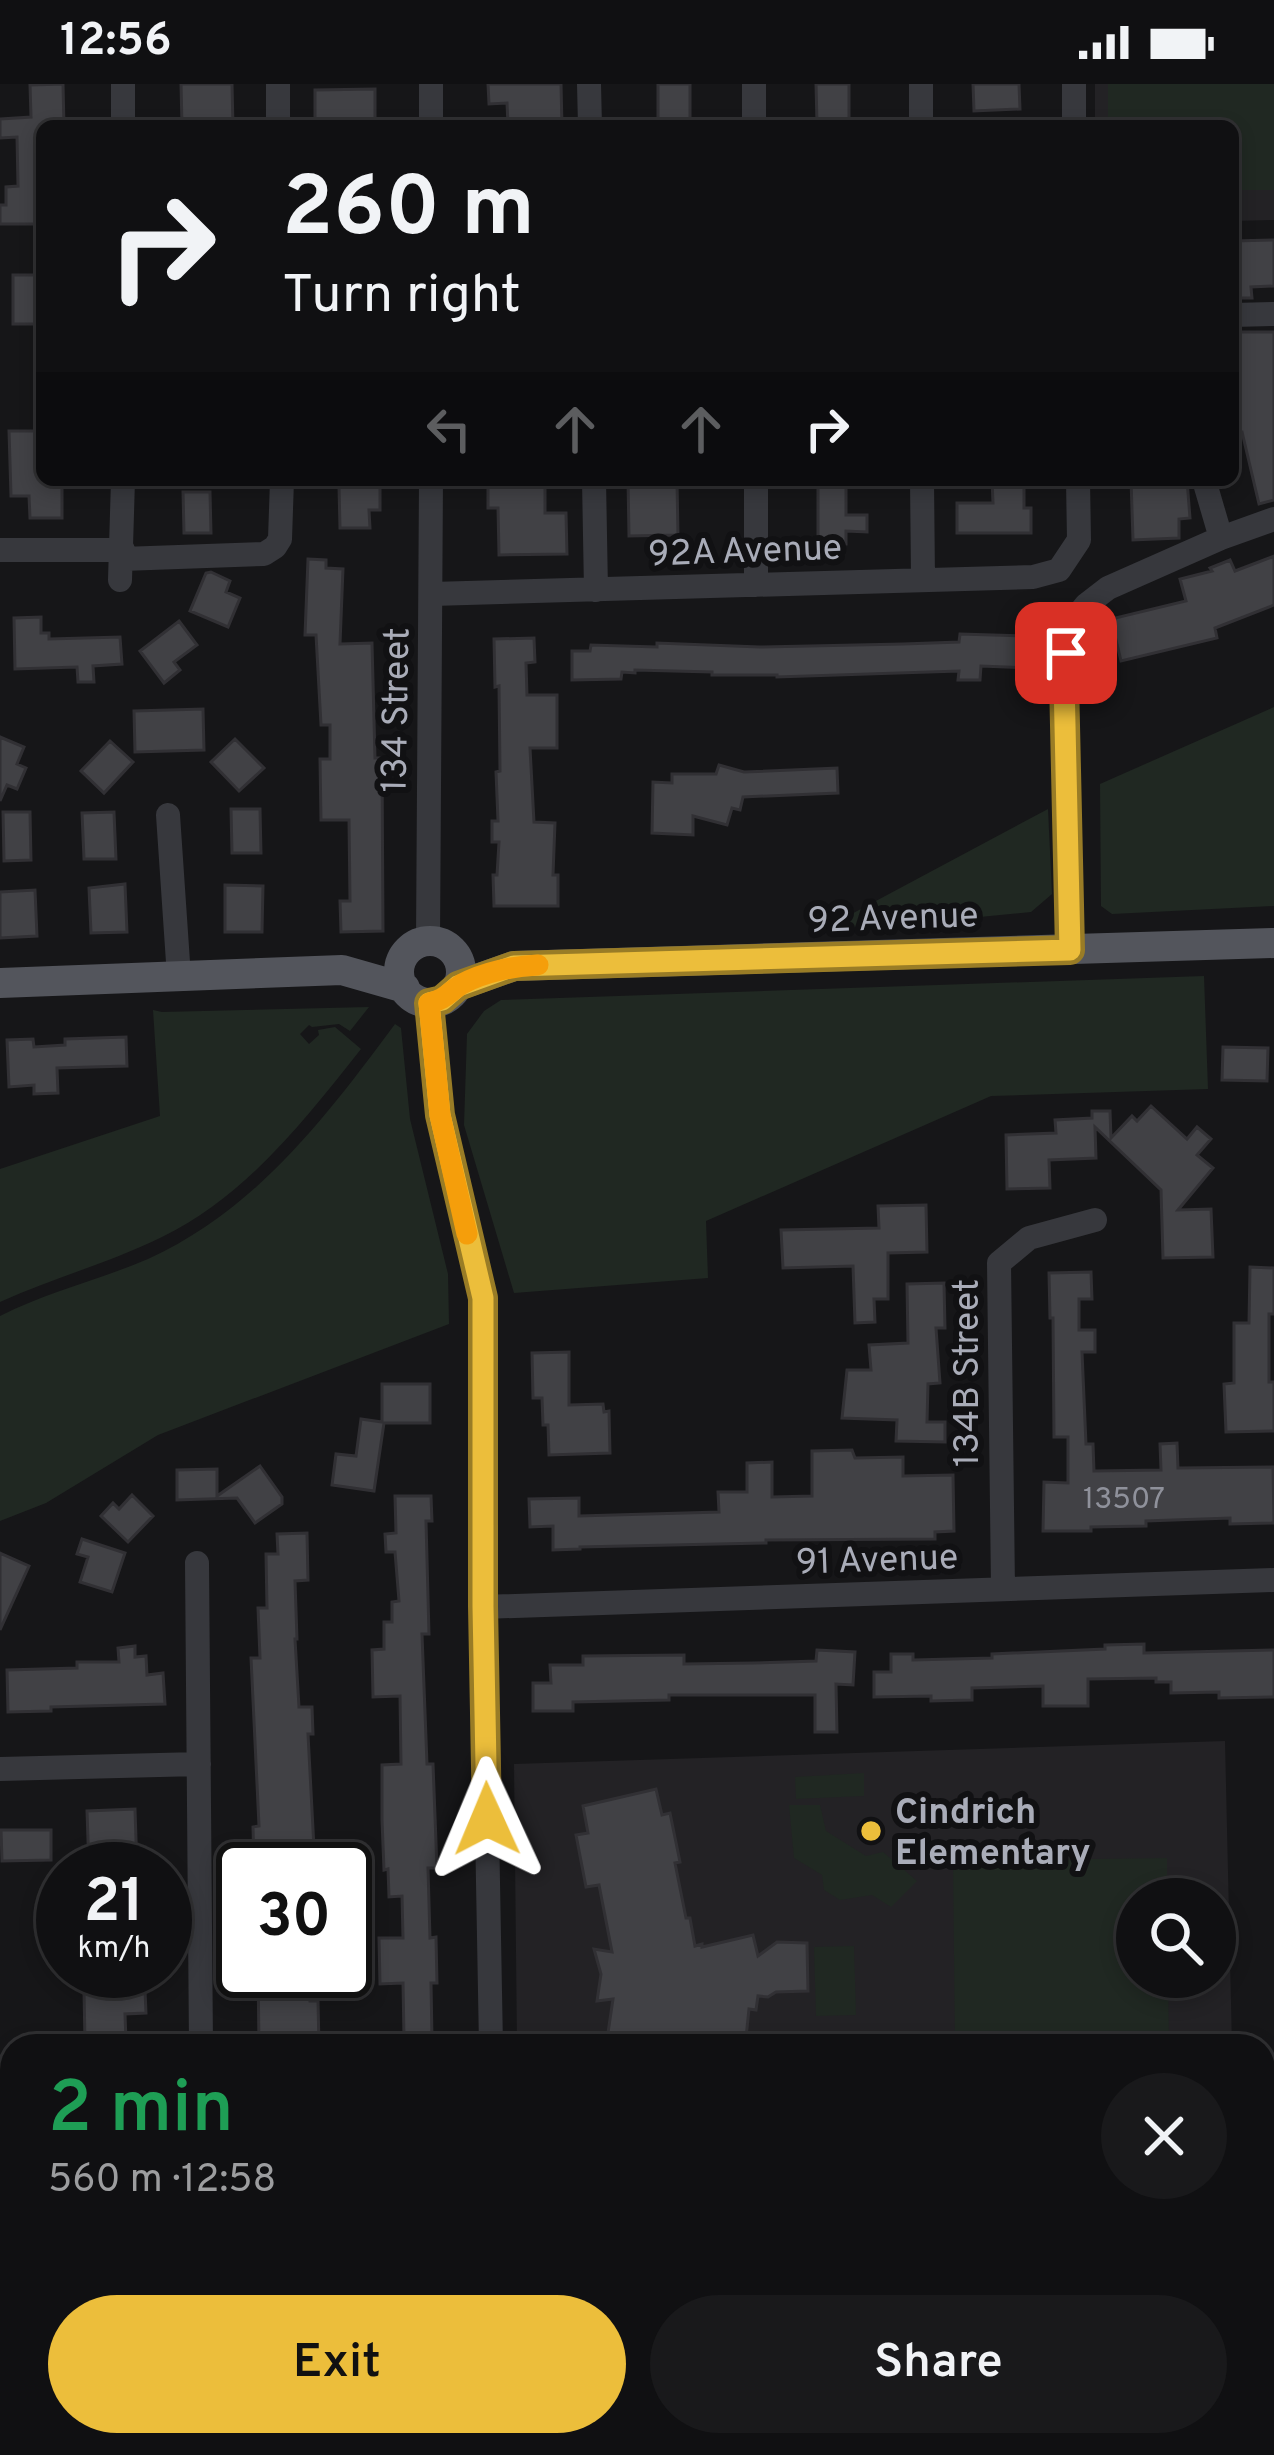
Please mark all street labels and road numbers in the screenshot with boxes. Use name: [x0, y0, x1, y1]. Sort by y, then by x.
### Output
street label: 92A Avenue: [647, 527, 843, 579]
street label: 134 Street: [374, 627, 422, 793]
street label: 92 Avenue: [807, 894, 979, 946]
street label: 134B Street: [946, 1279, 992, 1467]
street label: 91 Avenue: [795, 1536, 959, 1588]

